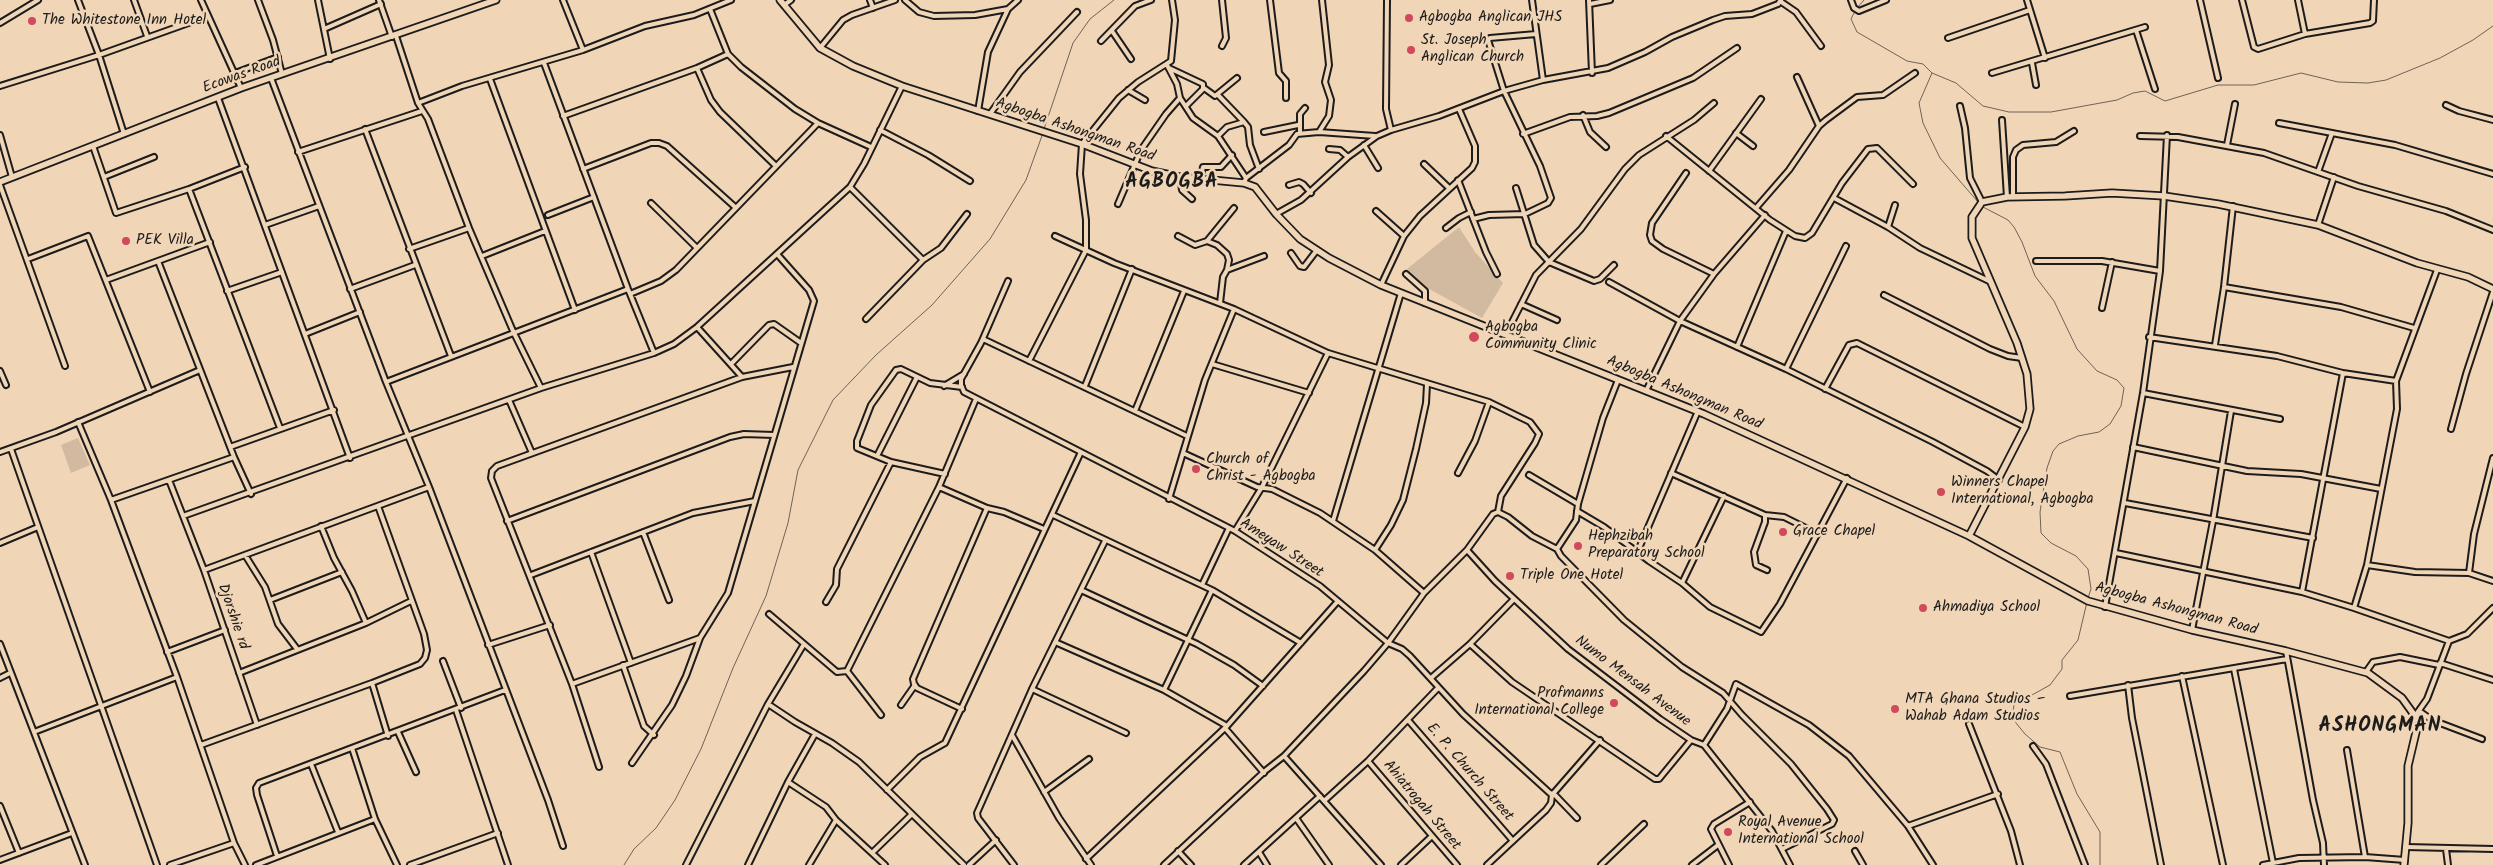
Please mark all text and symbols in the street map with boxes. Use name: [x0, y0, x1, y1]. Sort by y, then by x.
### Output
place label: Agbogba Anglican JHS: [1419, 9, 1562, 27]
place label: The Whitestone Inn Hotel: [42, 12, 206, 30]
marker: Agbogba Anglican JHS: [1403, 12, 1415, 24]
marker: The Whitestone Inn Hotel: [26, 15, 38, 27]
place label: St. Joseph Anglican Church: [1421, 32, 1524, 67]
marker: St. Joseph Anglican Church: [1405, 44, 1417, 56]
street label: Ecowas Road: [200, 54, 284, 98]
street label: Agbogba Ashongman Road: [993, 95, 1157, 167]
district label: AGBOGBA: [1124, 172, 1220, 196]
place label: PEK Villa: [136, 232, 194, 250]
marker: PEK Villa: [120, 235, 132, 247]
place label: Agbogba Community Clinic: [1485, 319, 1597, 354]
marker: Agbogba Community Clinic: [1467, 330, 1481, 344]
street label: Agbogba Ashongman Road: [1603, 353, 1765, 435]
place label: Church of Christ - Agbogba: [1206, 451, 1316, 486]
marker: Church of Christ - Agbogba: [1190, 463, 1202, 475]
place label: Winners Chapel International, Agbogba: [1951, 474, 2093, 509]
marker: Winners Chapel International, Agbogba: [1935, 486, 1947, 498]
street label: Ameyaw Street: [1236, 515, 1326, 583]
place label: Grace Chapel: [1793, 523, 1875, 541]
marker: Grace Chapel: [1777, 526, 1789, 538]
place label: Hephzibah Preparatory School: [1588, 528, 1705, 563]
marker: Hephzibah Preparatory School: [1572, 540, 1584, 552]
place label: Triple One Hotel: [1520, 567, 1623, 585]
marker: Triple One Hotel: [1504, 570, 1516, 582]
street label: Agbogba Ashongman Road: [2093, 580, 2259, 640]
street label: Djorshie rd: [212, 582, 252, 652]
place label: Ahmadiya School: [1933, 599, 2040, 617]
marker: Ahmadiya School: [1917, 602, 1929, 614]
street label: Numo Mensah Avenue: [1571, 633, 1693, 731]
place label: Profmanns International College: [1474, 685, 1604, 720]
place label: MTA Ghana Studios – Wahab Adam Studios: [1905, 691, 2046, 726]
marker: Profmanns International College: [1608, 697, 1620, 709]
marker: MTA Ghana Studios – Wahab Adam Studios: [1889, 703, 1901, 715]
district label: ASHONGMAN: [2317, 716, 2443, 740]
street label: E. P. Church Street: [1422, 720, 1516, 826]
street label: Ahiatrogah Street: [1378, 757, 1464, 855]
place label: Royal Avenue International School: [1738, 814, 1864, 849]
marker: Royal Avenue International School: [1722, 826, 1734, 838]

